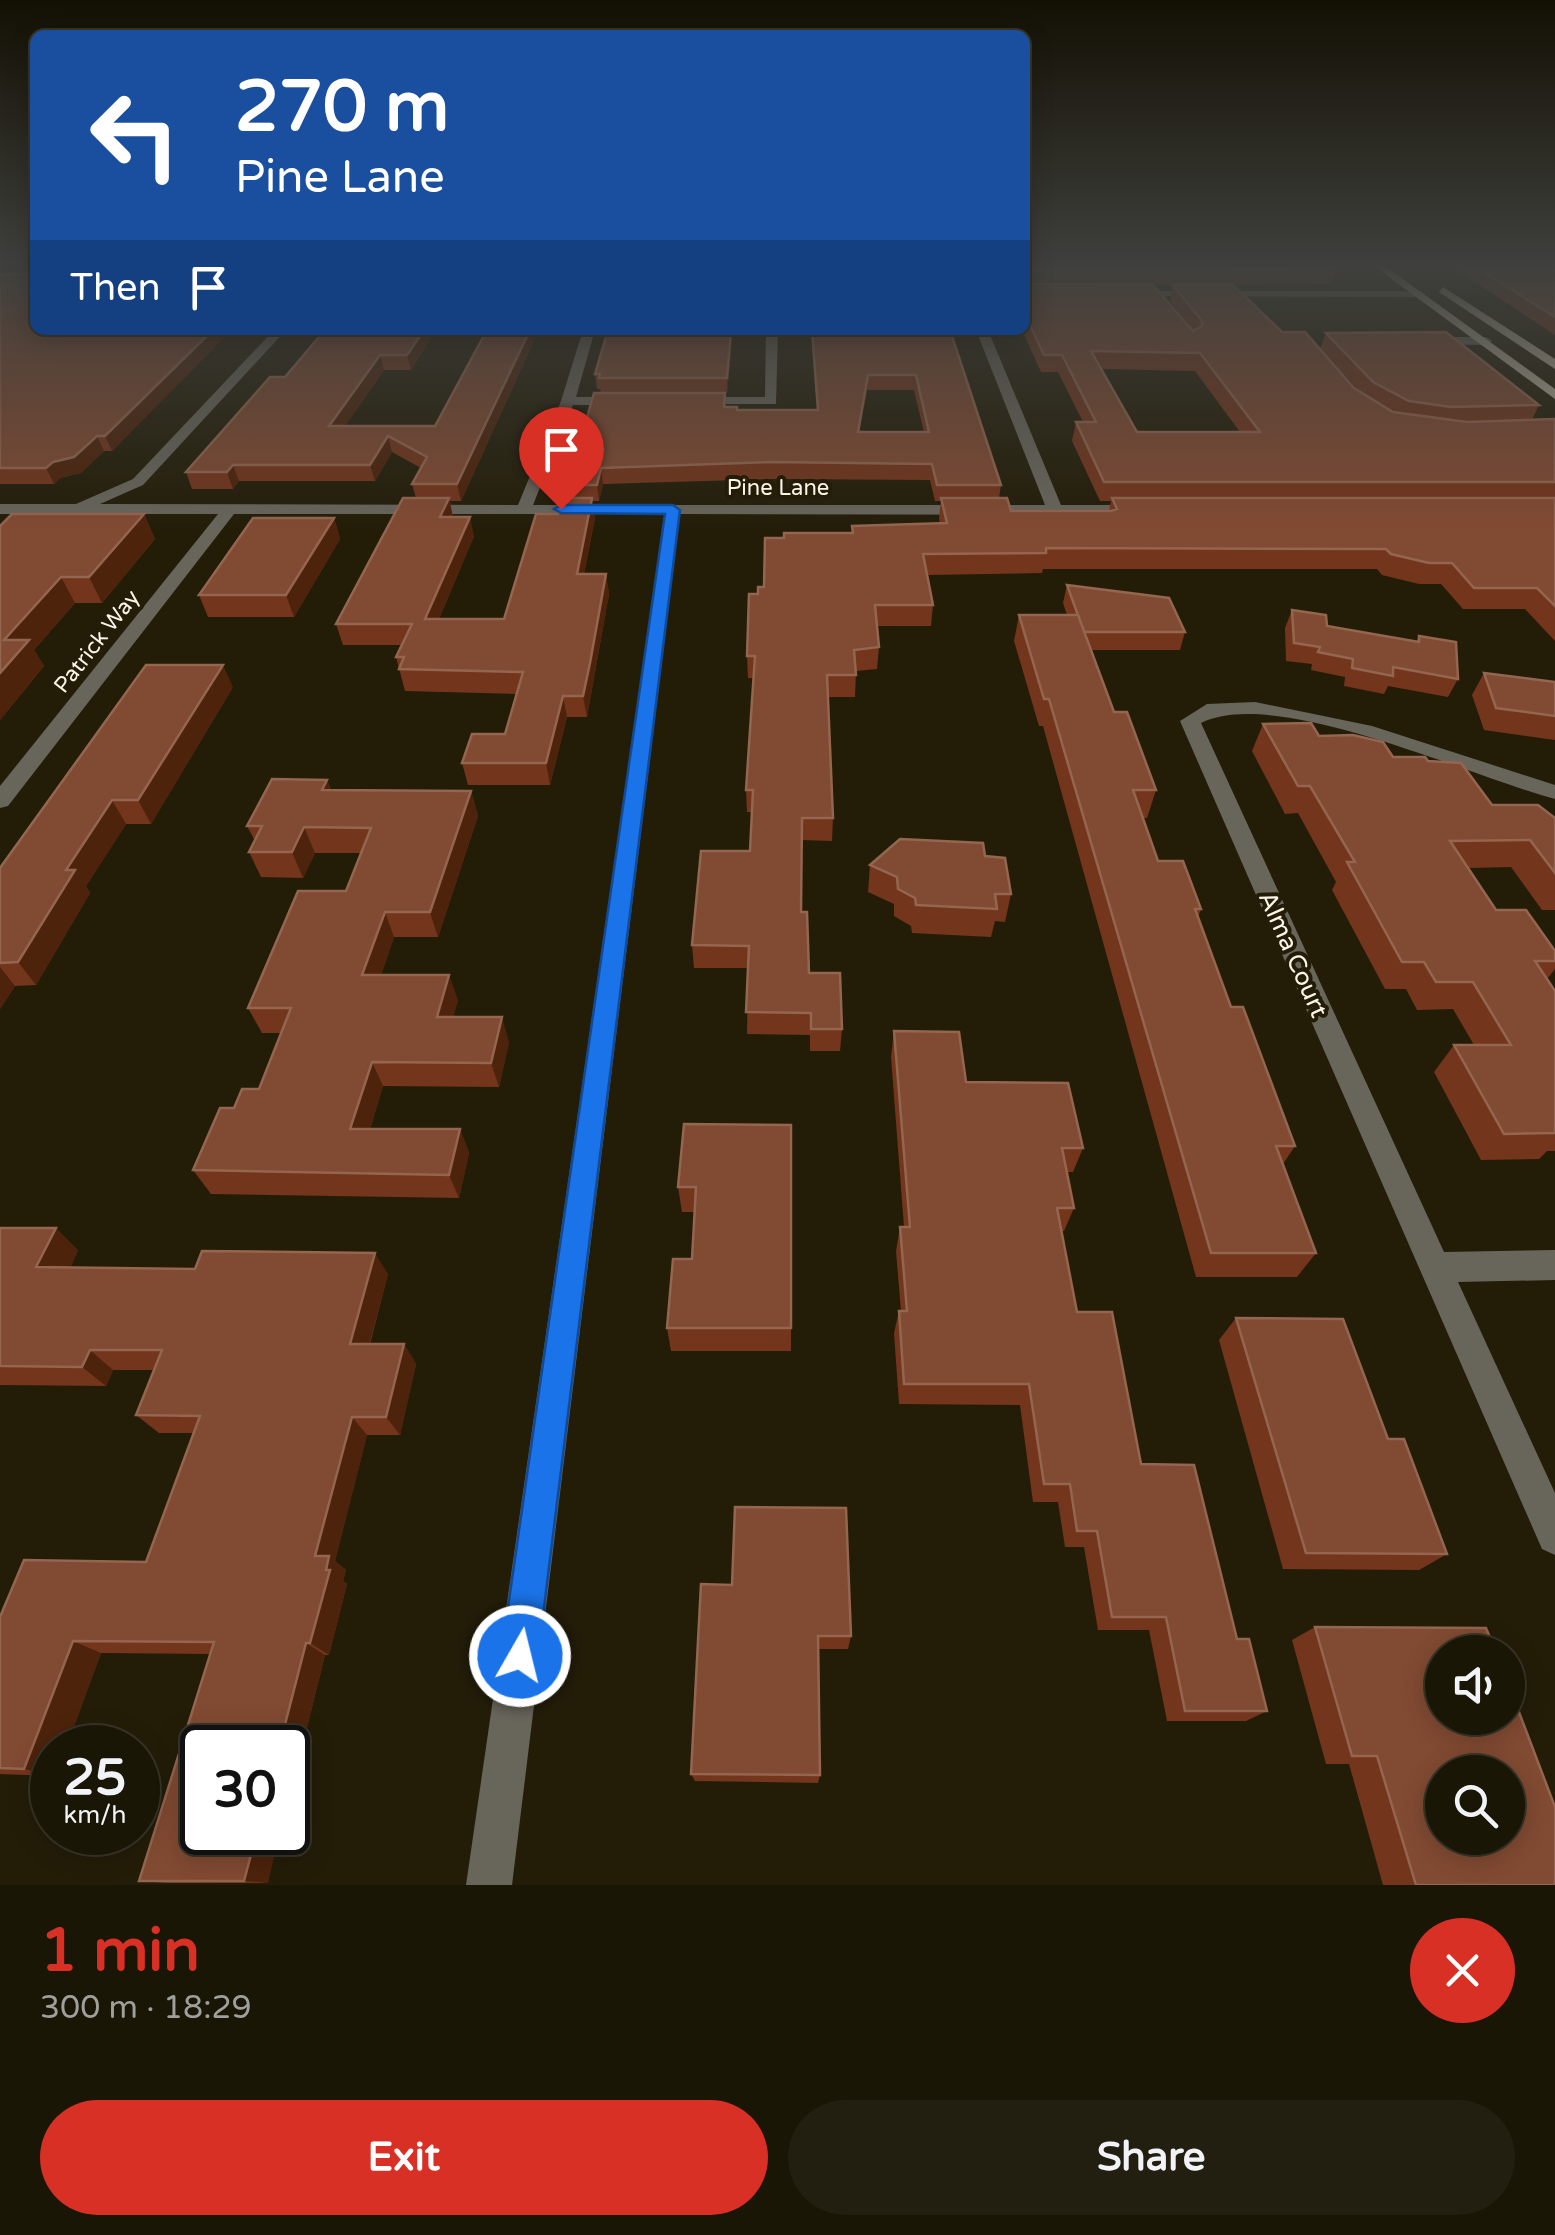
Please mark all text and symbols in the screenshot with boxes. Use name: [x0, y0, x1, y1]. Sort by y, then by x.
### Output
text: 270 m: [235, 66, 449, 150]
icon: left: [70, 70, 200, 200]
text: Pine Lane: [235, 151, 445, 205]
icon: arrive: [181, 260, 236, 315]
text: Then: [70, 265, 161, 311]
pin: [519, 407, 604, 510]
icon: arrive: [534, 422, 589, 477]
street label: Pine Lane: [727, 475, 829, 501]
street label: Patrick Way: [49, 585, 145, 698]
street label: Alma Court: [1252, 887, 1334, 1022]
position arrow: [468, 1604, 572, 1708]
map controls: [1425, 1635, 1525, 1855]
button: sound: [1425, 1635, 1525, 1735]
speed limit sign: 30: [180, 1725, 310, 1855]
text: 25: [64, 1748, 126, 1808]
button: search: [1425, 1755, 1525, 1855]
text: km/h: [64, 1800, 126, 1830]
text: 1 min: [40, 1915, 200, 1987]
button: close: [1410, 1918, 1515, 2023]
text: 300 m · 18:29: [40, 1989, 252, 2027]
button: Exit: [40, 2100, 768, 2215]
button: Share: [788, 2100, 1515, 2215]

